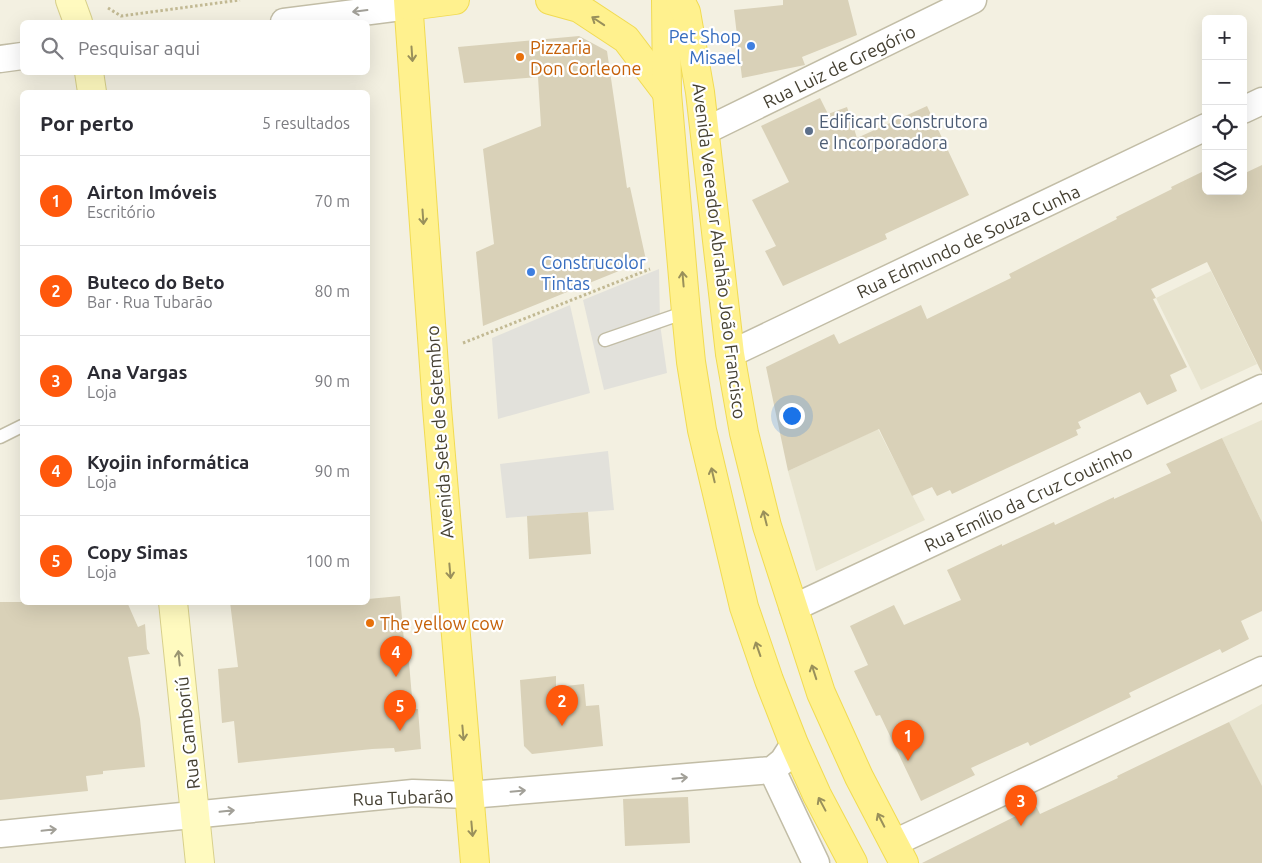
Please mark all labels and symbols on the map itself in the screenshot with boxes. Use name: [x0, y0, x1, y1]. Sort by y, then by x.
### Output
one-way arrow: [353, 7, 369, 17]
one-way arrow: [592, 15, 606, 25]
street label: Rua Luiz de Gregório: [760, 20, 918, 112]
place label: Pet Shop Misael: [669, 26, 741, 67]
place label: Pizzaria Don Corleone: [530, 37, 641, 78]
marker: Pet Shop Misael: [745, 40, 757, 52]
one-way arrow: [408, 46, 417, 62]
marker: Pizzaria Don Corleone: [514, 51, 526, 63]
street label: Avenida Vereador Abrahão João Francisco: [689, 82, 751, 420]
place label: Edificart Construtora e Incorporadora: [819, 111, 988, 152]
marker: Edificart Construtora e Incorporadora: [803, 125, 815, 137]
street label: Rua Edmundo de Souza Cunha: [853, 180, 1083, 302]
one-way arrow: [419, 208, 428, 224]
place label: Construcolor Tintas: [541, 252, 646, 293]
marker: Construcolor Tintas: [525, 266, 537, 278]
one-way arrow: [678, 271, 688, 287]
street label: Avenida Sete de Setembro: [422, 325, 456, 539]
your location: [779, 403, 805, 429]
street label: Rua Emílio da Cruz Coutinho: [921, 441, 1135, 555]
one-way arrow: [708, 468, 717, 484]
one-way arrow: [760, 510, 769, 526]
one-way arrow: [445, 562, 455, 578]
place label: The yellow cow: [380, 613, 504, 633]
marker: The yellow cow: [364, 617, 376, 629]
pin: 4: [380, 636, 412, 677]
one-way arrow: [753, 641, 763, 657]
one-way arrow: [174, 650, 184, 666]
one-way arrow: [809, 665, 818, 681]
street label: Rua Camboriú: [171, 676, 203, 790]
pin: 2: [546, 685, 578, 726]
pin: 5: [384, 690, 416, 731]
pin: 1: [892, 720, 924, 761]
one-way arrow: [458, 724, 468, 740]
one-way arrow: [671, 773, 687, 782]
street label: Rua Tubarão: [352, 785, 454, 809]
pin: 3: [1005, 785, 1037, 826]
one-way arrow: [509, 786, 525, 796]
one-way arrow: [817, 797, 827, 812]
one-way arrow: [219, 806, 235, 816]
one-way arrow: [876, 813, 885, 828]
one-way arrow: [467, 821, 476, 837]
one-way arrow: [40, 825, 56, 835]

